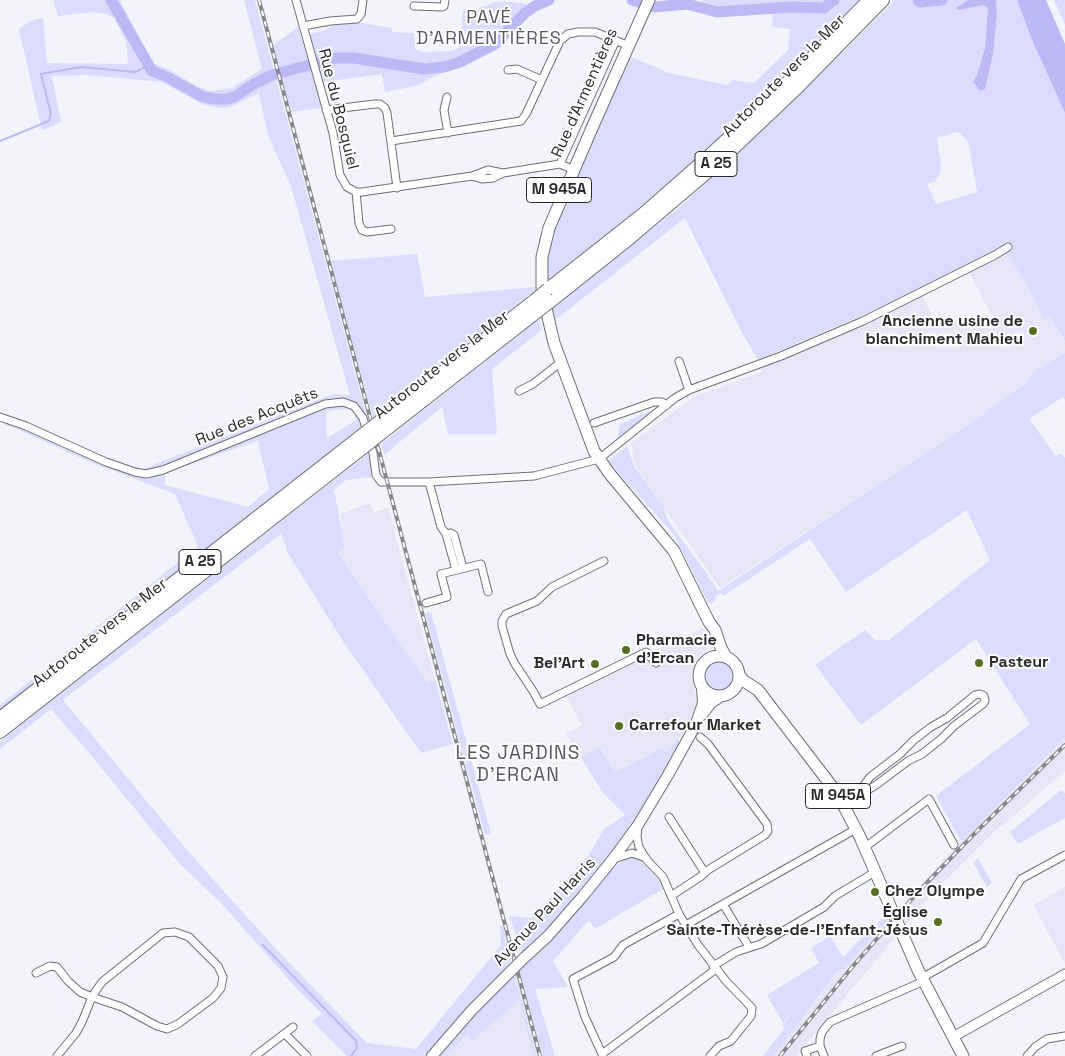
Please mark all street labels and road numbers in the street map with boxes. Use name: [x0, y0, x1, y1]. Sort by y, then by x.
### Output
street label: Autoroute vers la Mer: [719, 11, 849, 141]
street label: Rue d'Armentières: [548, 25, 622, 161]
street label: Rue du Bosquiel: [314, 47, 362, 171]
road number: A 25: [695, 152, 737, 176]
road number: M 945A: [526, 178, 592, 202]
street label: Autoroute vers la Mer: [371, 306, 513, 424]
street label: Rue des Acquêts: [193, 384, 321, 450]
road number: A 25: [179, 550, 221, 574]
street label: Autoroute vers la Mer: [29, 574, 171, 692]
road number: M 945A: [806, 784, 870, 808]
street label: Avenue Paul Harris: [490, 854, 600, 970]

